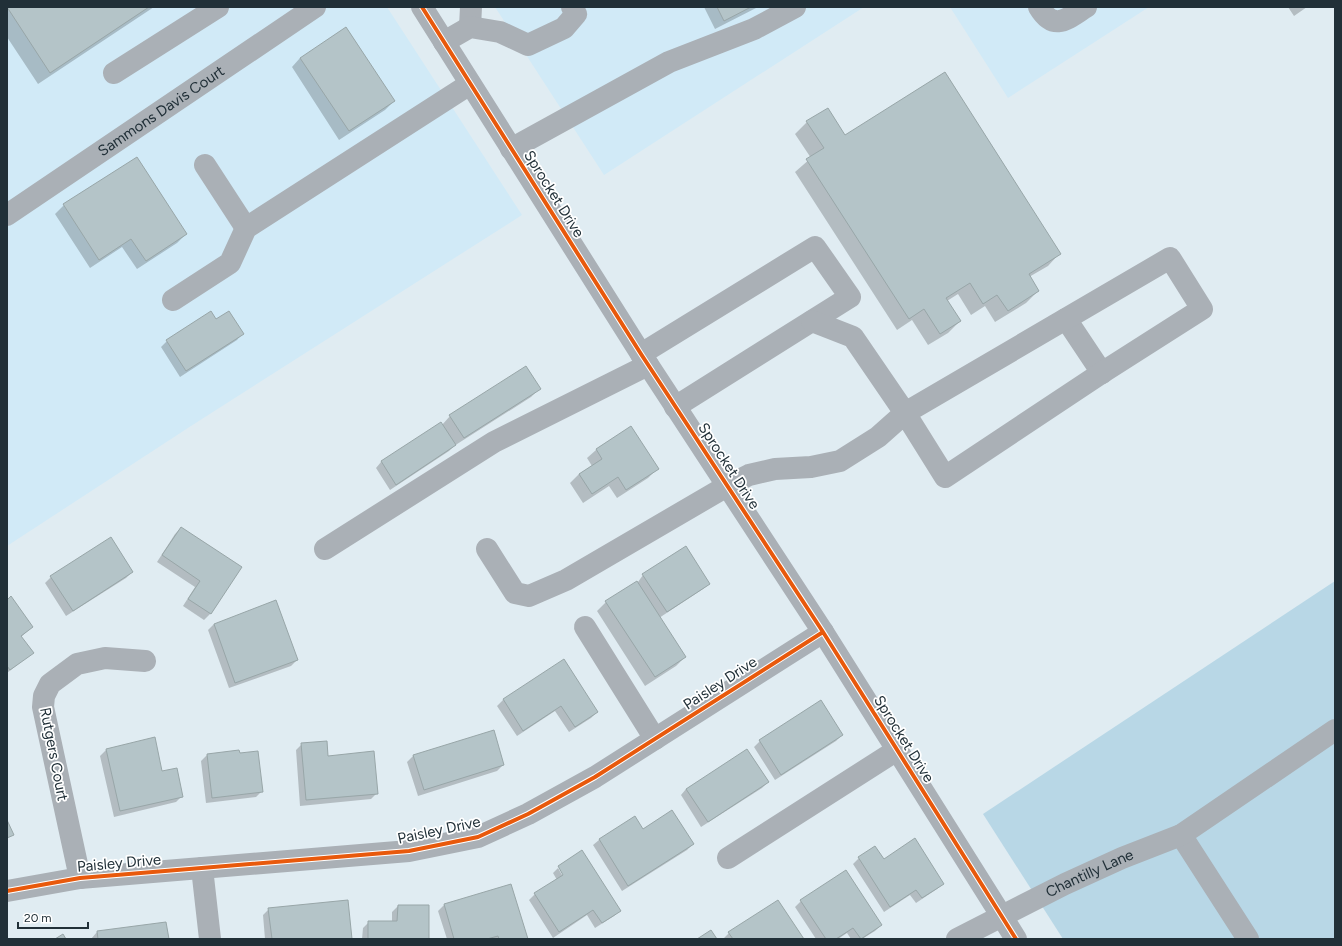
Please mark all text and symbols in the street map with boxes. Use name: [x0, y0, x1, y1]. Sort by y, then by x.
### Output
street label: Sammons Davis Court: [94, 62, 228, 160]
street label: Sprocket Drive: [520, 147, 588, 241]
street label: Sprocket Drive: [694, 419, 764, 513]
street label: Paisley Drive: [680, 653, 760, 713]
street label: Sprocket Drive: [870, 692, 938, 786]
street label: Rutgers Court: [36, 706, 72, 803]
street label: Paisley Drive: [396, 812, 482, 848]
street label: Chantilly Lane: [1043, 845, 1136, 901]
street label: Paisley Drive: [76, 850, 162, 876]
scale bar: [18, 904, 88, 930]
text: 20 m: [24, 911, 52, 925]

